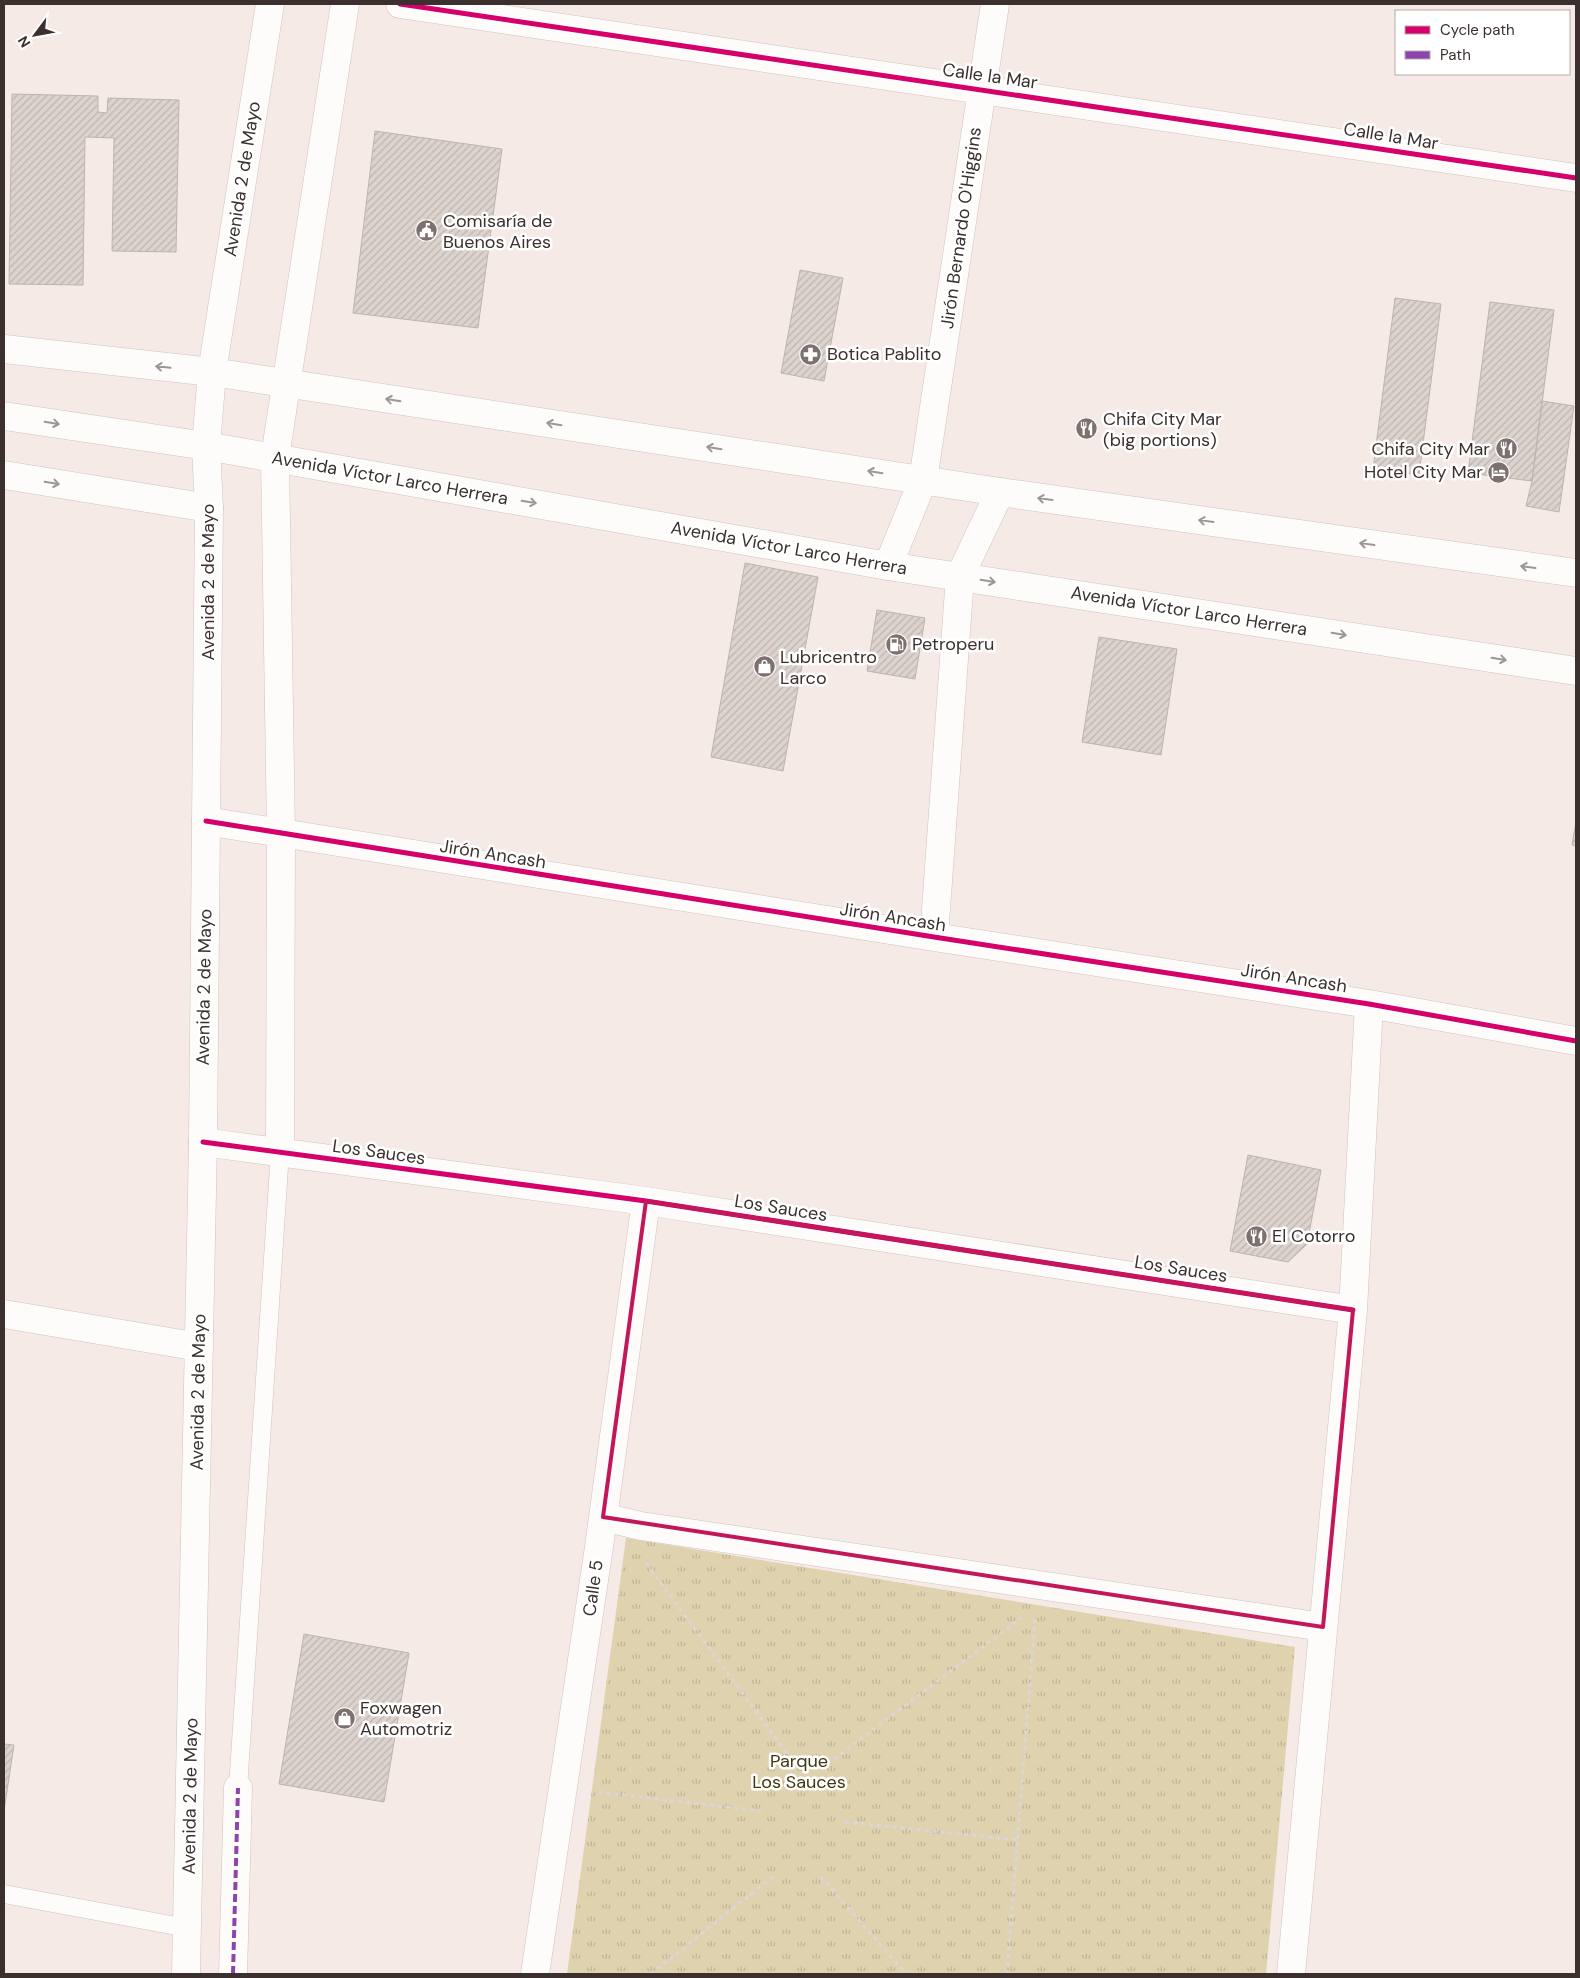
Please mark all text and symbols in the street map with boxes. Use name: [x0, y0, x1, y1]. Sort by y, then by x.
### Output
north arrow: [10, 10, 60, 60]
legend: [1395, 10, 1570, 75]
text: Cycle path: [1440, 20, 1515, 40]
text: N: [14, 33, 34, 51]
text: Path: [1440, 45, 1471, 65]
street label: Calle la Mar: [941, 57, 1040, 95]
street label: Avenida 2 de Mayo: [218, 100, 266, 258]
street label: Calle la Mar: [1342, 117, 1441, 155]
street label: Jirón Bernardo O'Higgins: [935, 126, 987, 330]
place label: Comisaría de Buenos Aires: [443, 209, 553, 254]
public building icon: Comisaría de Buenos Aires: [415, 219, 439, 243]
pharmacy icon: Botica Pablito: [799, 342, 823, 366]
place label: Botica Pablito: [827, 342, 941, 366]
one-way arrow: [156, 362, 172, 371]
one-way arrow: [385, 394, 401, 404]
place label: Chifa City Mar (big portions): [1103, 407, 1222, 452]
restaurant icon: Chifa City Mar (big portions): [1075, 417, 1099, 441]
one-way arrow: [44, 418, 60, 428]
one-way arrow: [546, 419, 562, 429]
place label: Chifa City Mar: [1371, 437, 1490, 461]
restaurant icon: Chifa City Mar: [1494, 437, 1518, 461]
one-way arrow: [707, 443, 723, 453]
street label: Avenida Víctor Larco Herrera: [270, 445, 510, 511]
place label: Hotel City Mar: [1364, 460, 1483, 484]
hotel icon: Hotel City Mar: [1487, 460, 1511, 484]
one-way arrow: [867, 467, 883, 477]
one-way arrow: [44, 478, 60, 488]
one-way arrow: [1038, 494, 1054, 504]
one-way arrow: [521, 498, 537, 508]
street label: Avenida 2 de Mayo: [196, 504, 220, 660]
street label: Avenida Víctor Larco Herrera: [669, 515, 909, 581]
one-way arrow: [1198, 516, 1214, 526]
one-way arrow: [1359, 539, 1375, 549]
one-way arrow: [1520, 561, 1536, 571]
one-way arrow: [979, 576, 995, 586]
street label: Avenida Víctor Larco Herrera: [1069, 580, 1309, 642]
one-way arrow: [1330, 630, 1346, 640]
fuel station icon: Petroperu: [884, 632, 908, 656]
place label: Petroperu: [912, 632, 994, 656]
place label: Lubricentro Larco: [780, 645, 877, 690]
one-way arrow: [1491, 654, 1507, 664]
shop icon: Lubricentro Larco: [752, 655, 776, 679]
street label: Jirón Ancash: [438, 834, 548, 874]
street label: Jirón Ancash: [838, 897, 948, 937]
street label: Avenida 2 de Mayo: [191, 908, 217, 1066]
street label: Jirón Ancash: [1239, 958, 1349, 998]
street label: Los Sauces: [331, 1134, 427, 1170]
street label: Los Sauces: [733, 1189, 829, 1227]
restaurant icon: El Cotorro: [1244, 1224, 1268, 1248]
place label: El Cotorro: [1272, 1224, 1355, 1248]
street label: Los Sauces: [1133, 1250, 1229, 1288]
street label: Avenida 2 de Mayo: [185, 1313, 211, 1471]
street label: Calle 5: [577, 1558, 609, 1618]
place label: Foxwagen Automotriz: [360, 1696, 452, 1741]
shop icon: Foxwagen Automotriz: [332, 1706, 356, 1730]
street label: Avenida 2 de Mayo: [177, 1717, 203, 1875]
park label: Parque Los Sauces: [752, 1749, 846, 1794]

